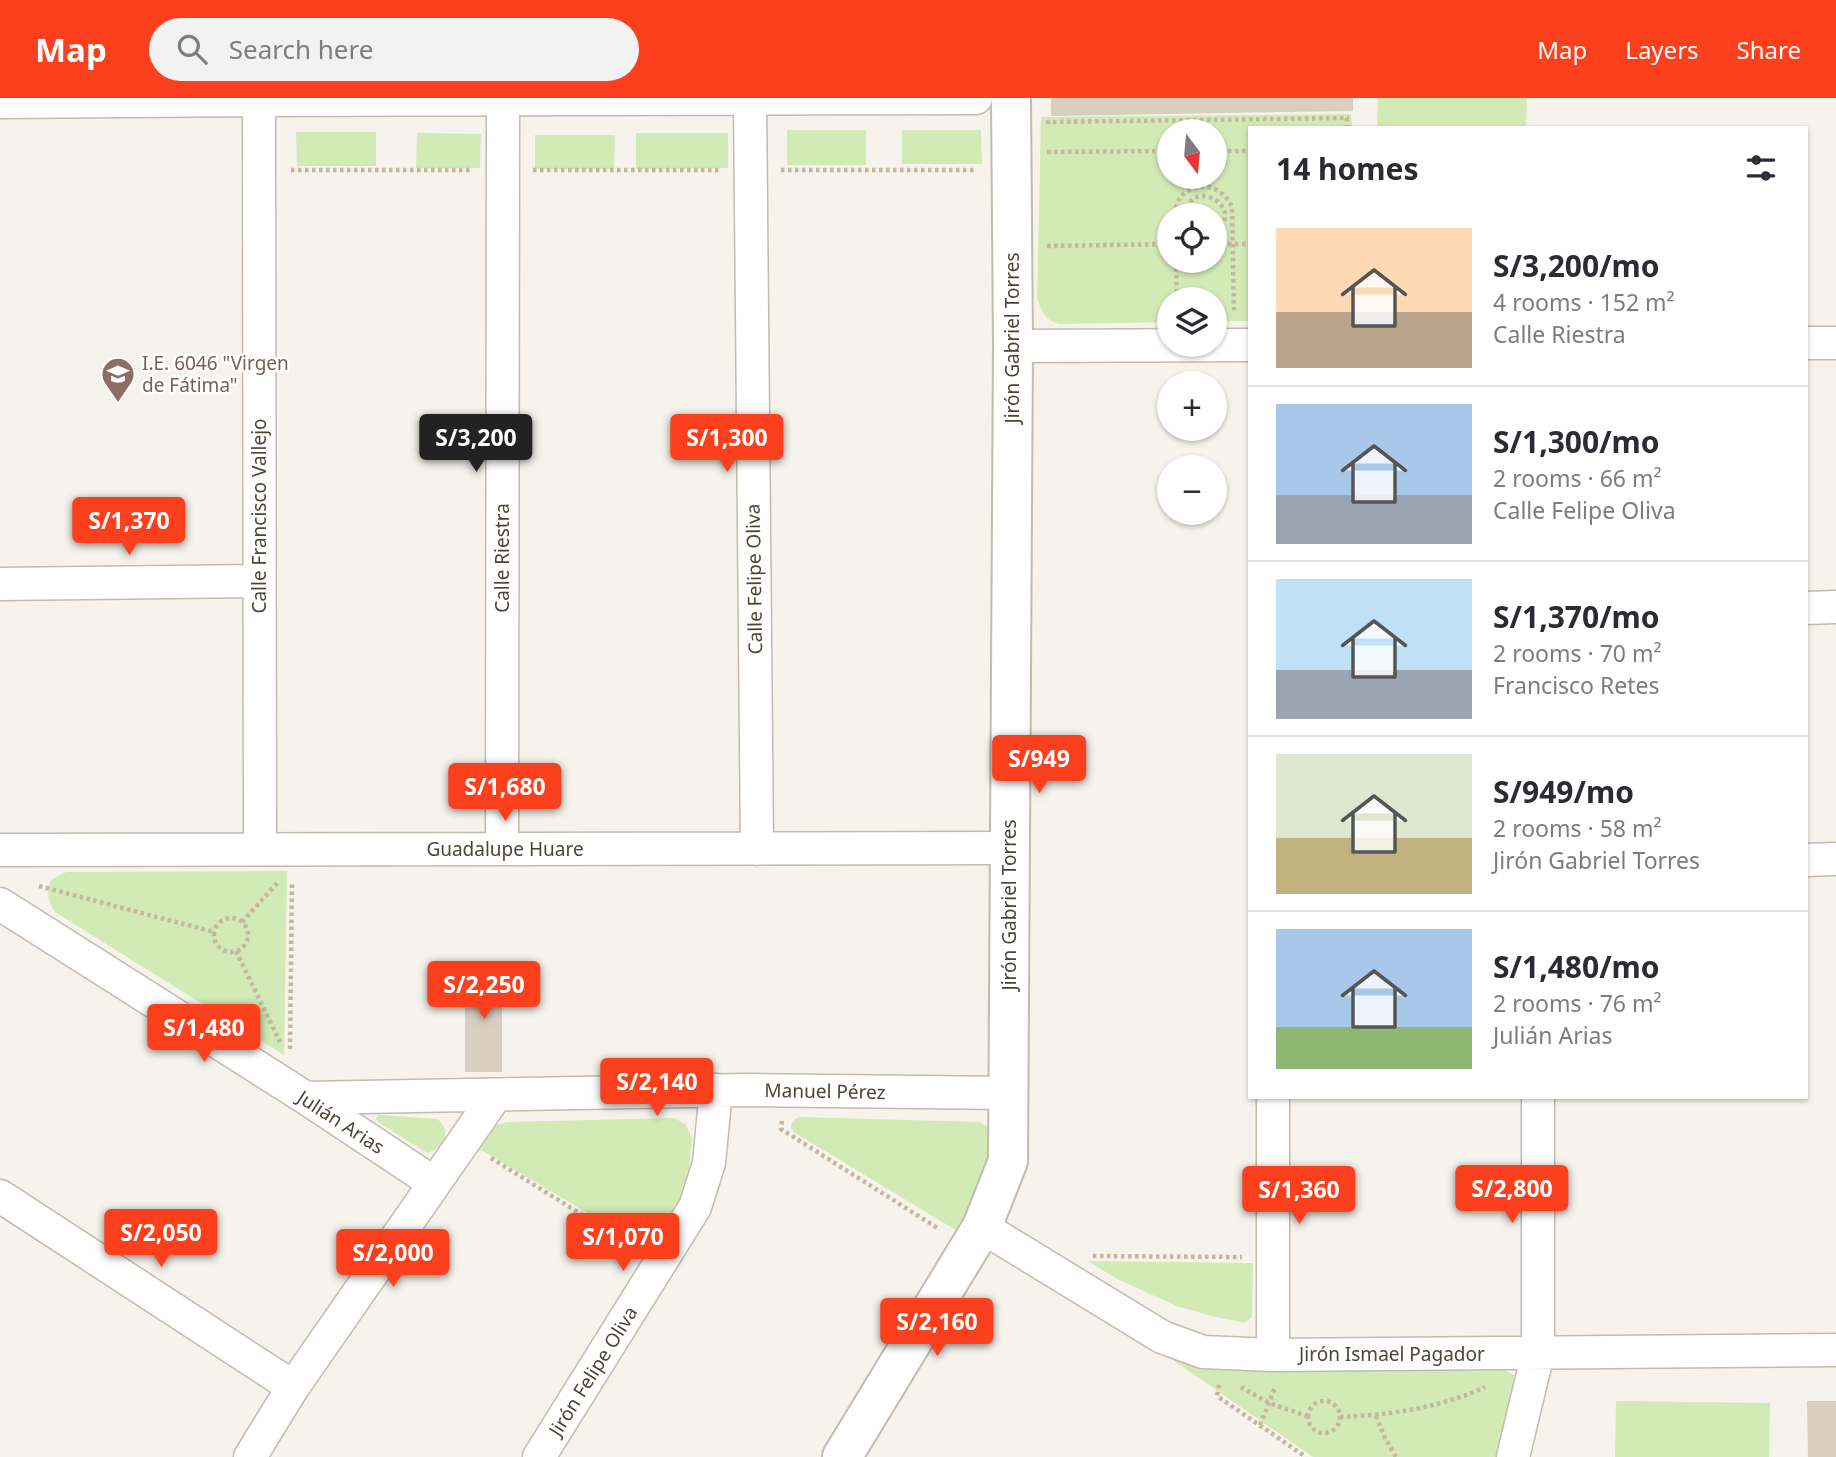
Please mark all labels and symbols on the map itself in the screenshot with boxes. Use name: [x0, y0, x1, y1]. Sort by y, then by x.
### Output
north arrow: [1157, 119, 1227, 189]
street label: Jirón Gabriel Torres: [999, 252, 1025, 426]
place label: I.E. 6046 "Virgen de Fátima": [142, 350, 289, 398]
school or university icon: I.E. 6046 "Virgen de Fátima": [99, 355, 137, 404]
pin: S/3,200: [411, 414, 541, 474]
pin: S/1,300: [662, 414, 792, 474]
street label: Calle Francisco Vallejo: [246, 418, 272, 614]
pin: S/1,370: [64, 498, 194, 557]
street label: Calle Riestra: [489, 503, 515, 613]
street label: Calle Felipe Oliva: [740, 503, 768, 655]
pin: S/949: [990, 736, 1088, 795]
pin: S/1,680: [440, 764, 570, 823]
street label: Jirón Gabriel Torres: [996, 819, 1022, 993]
street label: Guadalupe Huare: [426, 836, 584, 862]
pin: S/2,250: [419, 962, 549, 1021]
pin: S/1,480: [139, 1004, 269, 1064]
pin: S/2,140: [592, 1058, 722, 1118]
street label: Manuel Pérez: [764, 1077, 886, 1105]
street label: Julián Arias: [291, 1083, 389, 1160]
pin: S/1,360: [1234, 1166, 1364, 1226]
pin: S/2,800: [1447, 1166, 1577, 1225]
pin: S/2,050: [96, 1210, 226, 1269]
pin: S/1,070: [558, 1214, 688, 1273]
pin: S/2,000: [328, 1230, 458, 1289]
pin: S/2,160: [872, 1298, 1002, 1358]
street label: Jirón Felipe Oliva: [542, 1301, 643, 1443]
street label: Jirón Ismael Pagador: [1297, 1341, 1485, 1367]

